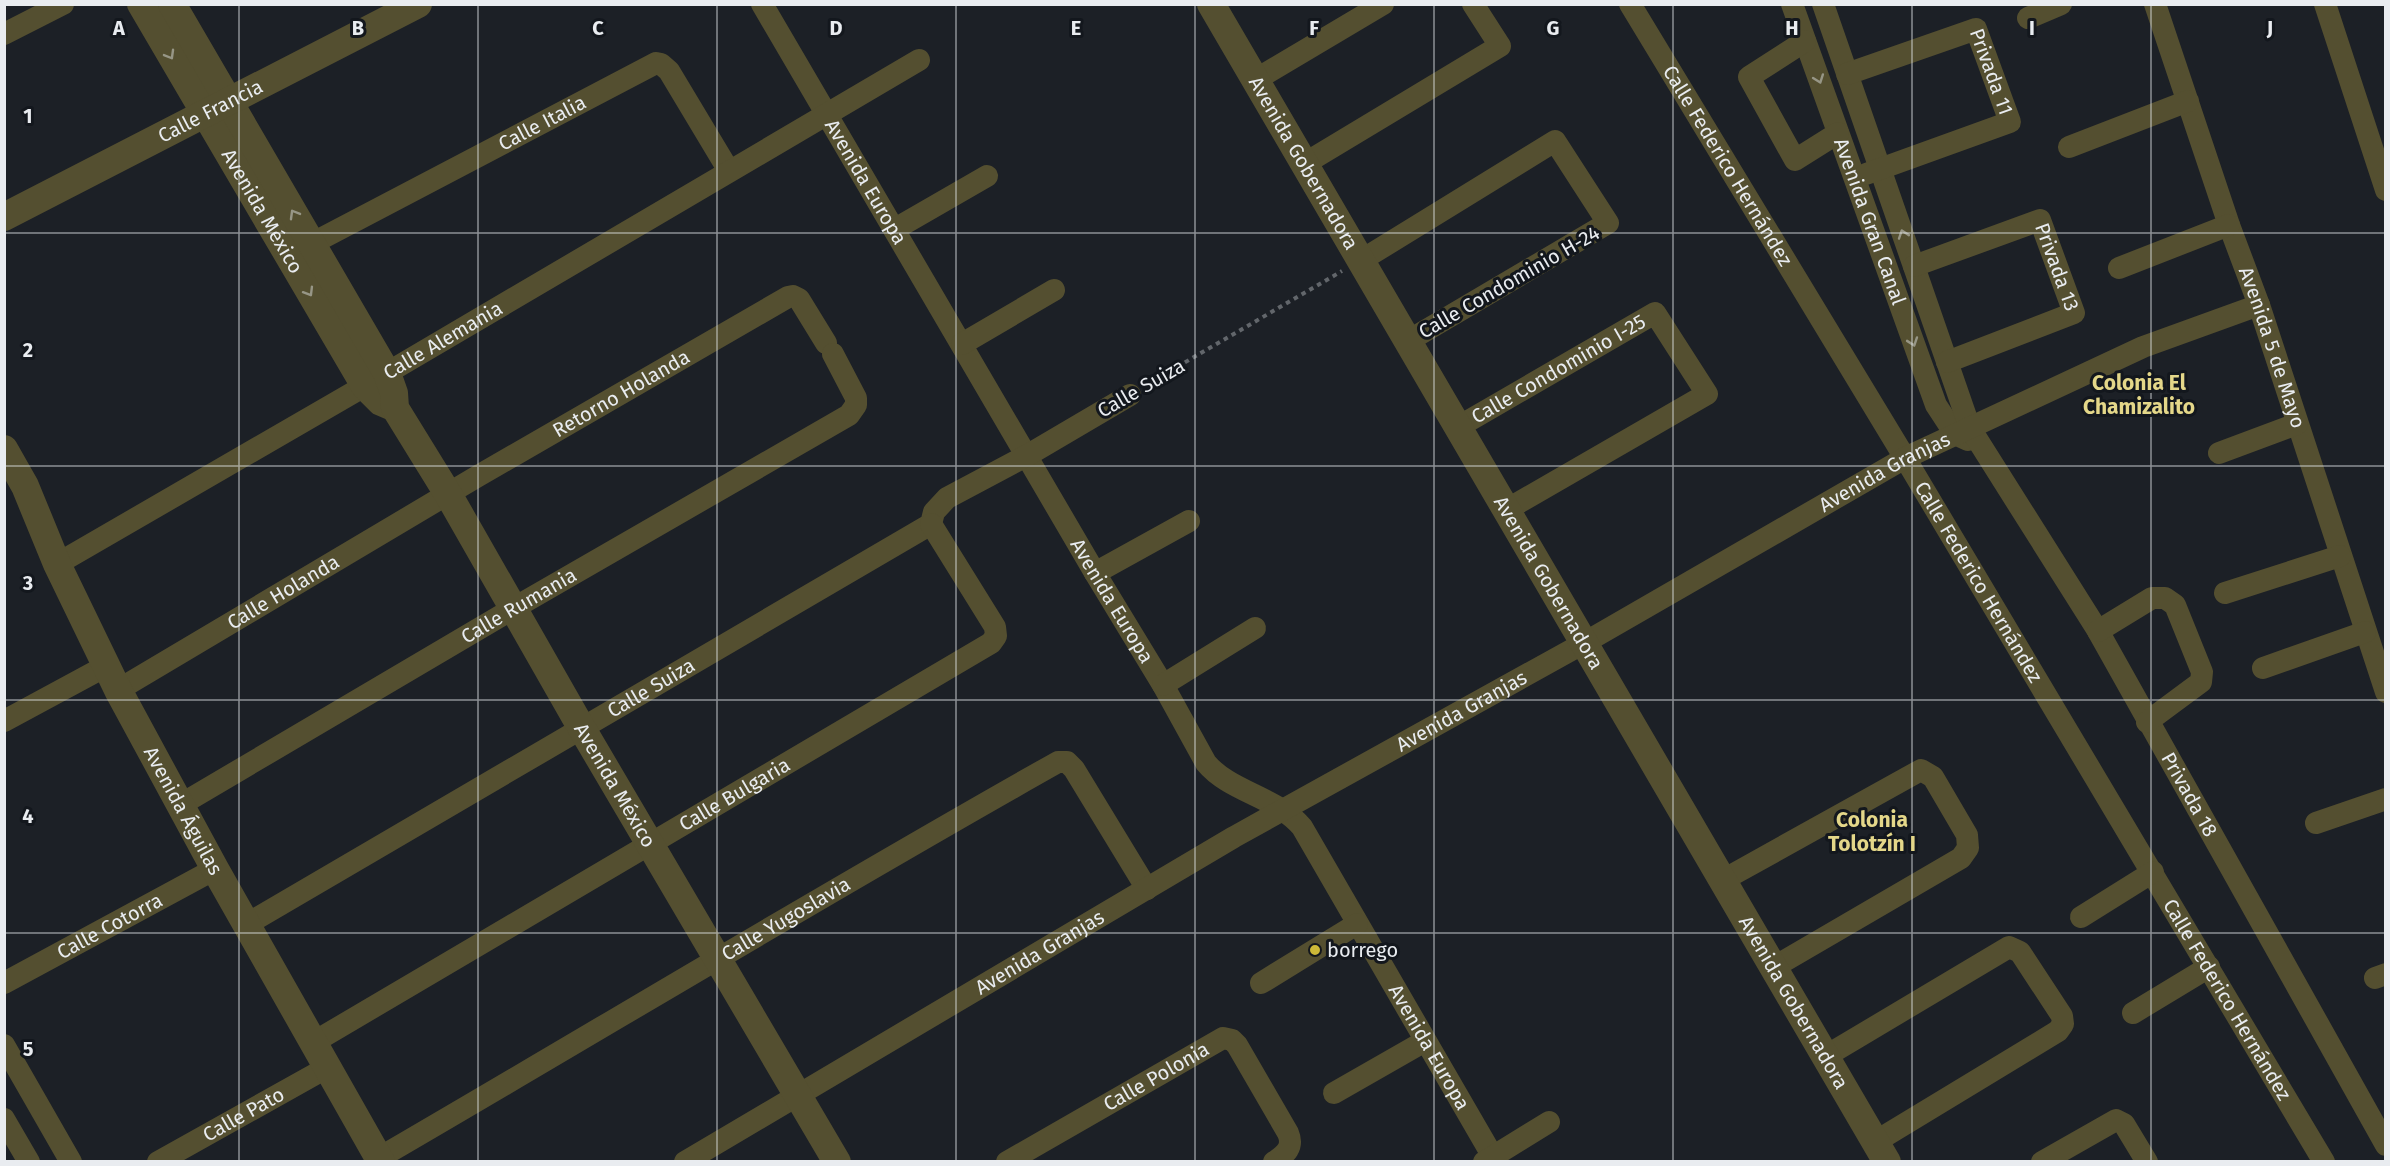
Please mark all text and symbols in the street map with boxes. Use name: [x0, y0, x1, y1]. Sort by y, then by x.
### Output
text: A: [112, 16, 126, 40]
text: B: [352, 16, 364, 40]
text: C: [592, 16, 604, 40]
text: D: [829, 16, 843, 40]
text: E: [1071, 16, 1081, 40]
text: F: [1309, 16, 1319, 40]
text: G: [1547, 16, 1559, 40]
text: H: [1785, 16, 1799, 40]
text: I: [2029, 16, 2035, 40]
text: J: [2266, 16, 2273, 40]
street label: Privada 11: [1965, 25, 2018, 118]
one-way arrow: [163, 49, 174, 59]
street label: Calle Federico Hernández: [1658, 61, 1798, 270]
street label: Avenida Gobernadora: [1244, 72, 1364, 254]
street label: Calle Francia: [154, 74, 267, 148]
one-way arrow: [1811, 74, 1824, 84]
street label: Calle Italia: [494, 90, 590, 156]
text: 1: [23, 104, 33, 128]
street label: Avenida Europa: [820, 115, 912, 249]
street label: Avenida Gran Canal: [1829, 135, 1911, 308]
street label: Avenida México: [217, 144, 308, 278]
one-way arrow: [289, 210, 301, 220]
street label: Calle Condominio H-24: [1414, 220, 1604, 344]
street label: Privada 13: [2030, 220, 2084, 314]
one-way arrow: [1897, 229, 1910, 239]
street label: Avenida 5 de Mayo: [2234, 263, 2311, 431]
one-way arrow: [302, 286, 313, 296]
street label: Calle Alemania: [379, 296, 507, 384]
street label: Calle Condominio I-25: [1467, 309, 1650, 429]
one-way arrow: [1906, 336, 1919, 347]
text: 2: [23, 338, 33, 362]
street label: Retorno Holanda: [548, 344, 694, 442]
street label: Calle Suiza: [1093, 353, 1189, 423]
district label: Colonia El Chamizalito: [2083, 370, 2195, 420]
street label: Avenida Granjas: [1815, 427, 1954, 517]
street label: Calle Federico Hernández: [1910, 477, 2048, 687]
street label: Avenida Gobernadora: [1489, 492, 1609, 674]
street label: Avenida Europa: [1066, 534, 1159, 668]
street label: Calle Holanda: [223, 549, 343, 634]
street label: Calle Rumania: [457, 563, 581, 649]
text: 3: [22, 571, 33, 595]
street label: Calle Suiza: [603, 653, 699, 723]
street label: Avenida Granjas: [1392, 665, 1531, 757]
street label: Avenida México: [569, 719, 661, 852]
street label: Avenida Águilas: [139, 742, 228, 879]
street label: Privada 18: [2156, 748, 2223, 841]
street label: Calle Bulgaria: [675, 752, 794, 836]
text: 4: [22, 804, 34, 828]
district label: Colonia Tolotzín I: [1828, 807, 1916, 857]
street label: Calle Yugoslavia: [717, 872, 855, 966]
street label: Calle Cotorra: [53, 888, 166, 964]
street label: Calle Federico Hernández: [2158, 895, 2297, 1105]
street label: Avenida Granjas: [971, 905, 1108, 1000]
street label: Avenida Gobernadora: [1734, 911, 1854, 1093]
place label: borrego: [1327, 938, 1398, 962]
marker: borrego: [1308, 943, 1322, 957]
street label: Avenida Europa: [1384, 980, 1475, 1114]
text: 5: [23, 1037, 34, 1061]
street label: Calle Polonia: [1099, 1037, 1213, 1116]
street label: Calle Pato: [199, 1082, 289, 1147]

